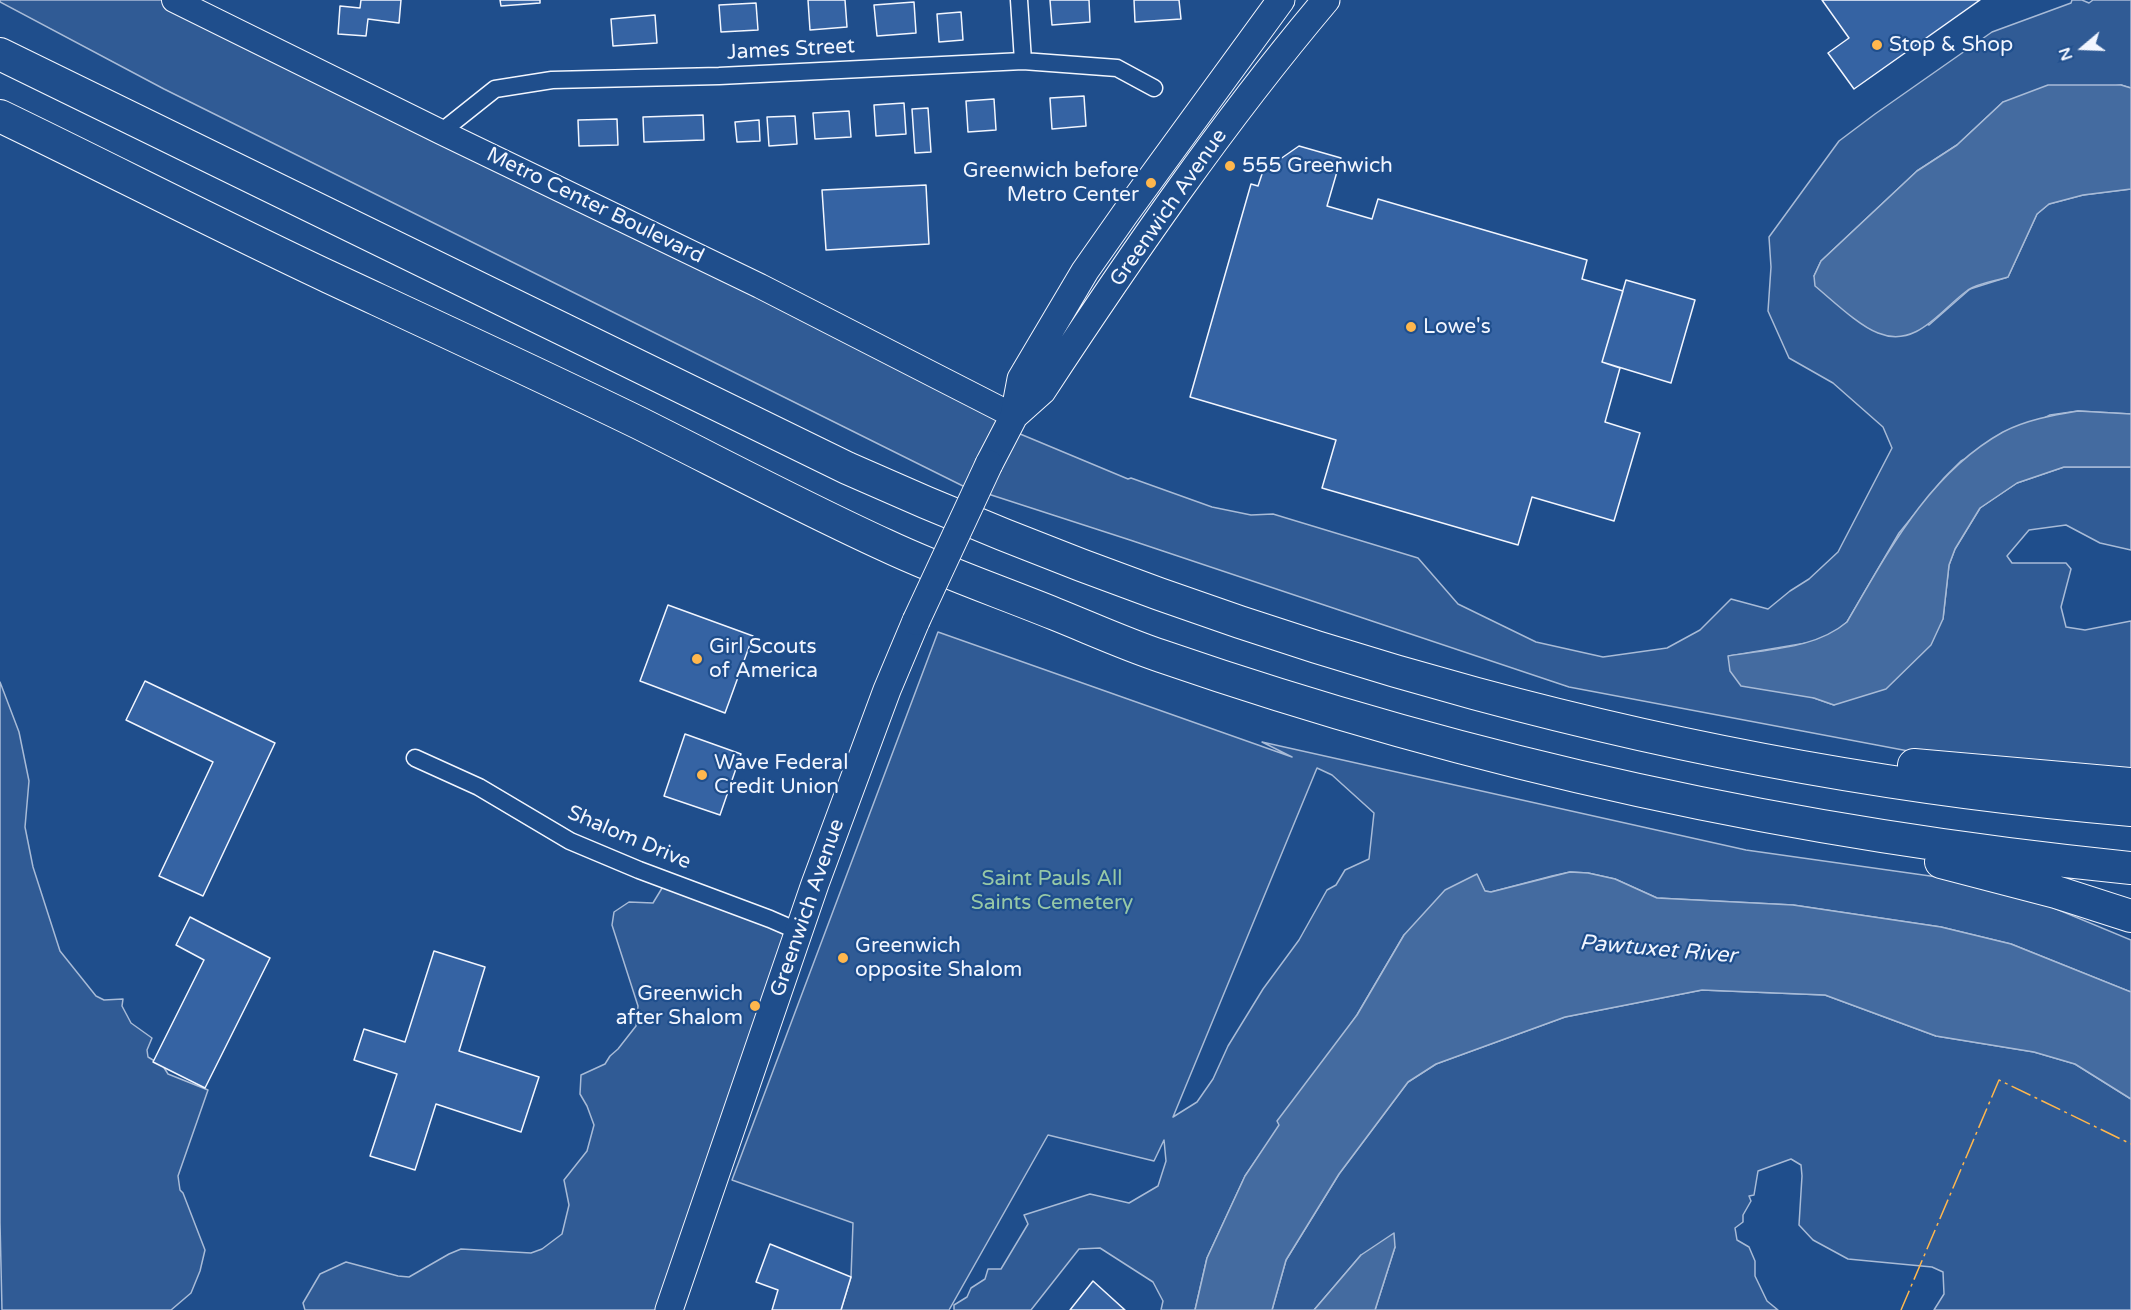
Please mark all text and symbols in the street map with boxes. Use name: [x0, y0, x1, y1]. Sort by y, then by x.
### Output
north arrow: [2053, 18, 2113, 78]
place label: Stop & Shop: [1889, 32, 2013, 58]
street label: James Street: [726, 34, 856, 66]
marker: Stop & Shop: [1870, 38, 1884, 52]
text: N: [2054, 45, 2078, 63]
street label: Greenwich Avenue: [1105, 124, 1233, 292]
street label: Metro Center Boulevard: [482, 142, 708, 270]
place label: 555 Greenwich: [1242, 153, 1393, 179]
place label: Greenwich before Metro Center: [963, 158, 1139, 208]
marker: 555 Greenwich: [1223, 159, 1237, 173]
marker: Greenwich before Metro Center: [1144, 176, 1158, 190]
place label: Lowe's: [1423, 314, 1491, 340]
marker: Lowe's: [1404, 320, 1418, 334]
place label: Girl Scouts of America: [709, 634, 818, 684]
marker: Girl Scouts of America: [690, 652, 704, 666]
place label: Wave Federal Credit Union: [714, 750, 848, 800]
marker: Wave Federal Credit Union: [695, 768, 709, 782]
street label: Shalom Drive: [563, 801, 695, 875]
street label: Greenwich Avenue: [766, 816, 850, 1000]
park label: Saint Pauls All Saints Cemetery: [971, 866, 1133, 916]
water label: Pawtuxet River: [1578, 930, 1738, 970]
place label: Greenwich opposite Shalom: [855, 933, 1022, 983]
marker: Greenwich opposite Shalom: [836, 951, 850, 965]
place label: Greenwich after Shalom: [616, 981, 743, 1031]
marker: Greenwich after Shalom: [748, 999, 762, 1013]

